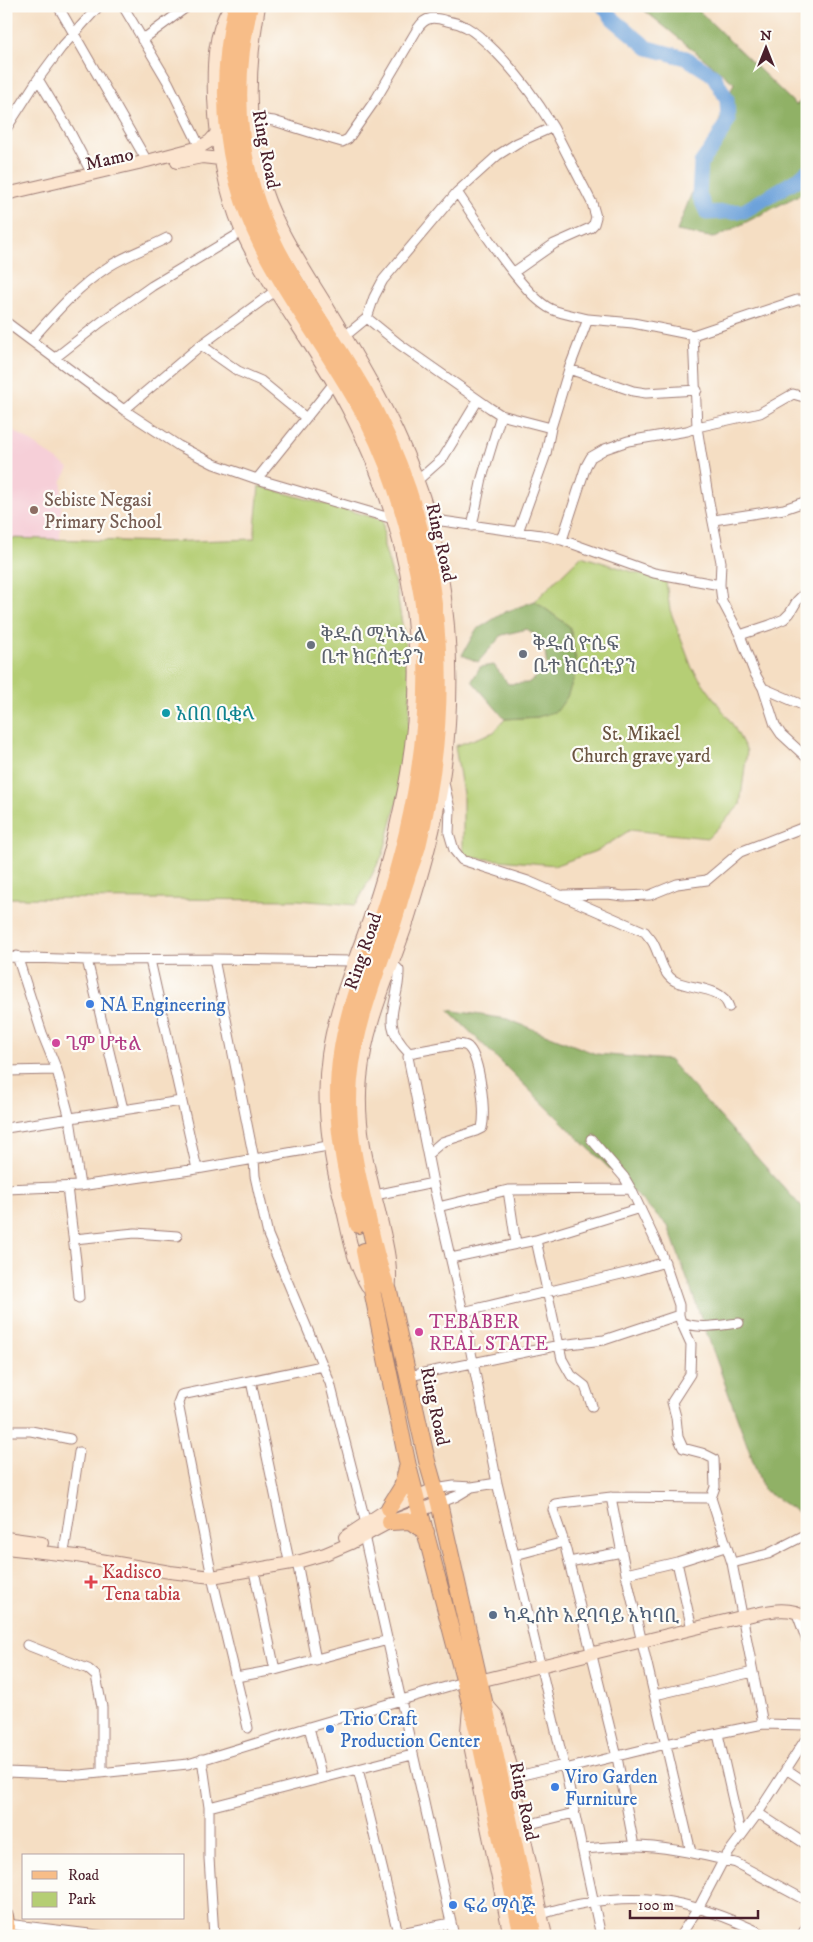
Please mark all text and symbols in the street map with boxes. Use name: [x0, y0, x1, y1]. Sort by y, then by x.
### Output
north arrow: [740, 22, 790, 72]
text: N: [760, 27, 772, 45]
street label: Ring Road: [247, 108, 285, 191]
street label: Mamo: [83, 143, 136, 176]
place label: Sebiste Negasi Primary School: [44, 489, 162, 534]
street label: Ring Road: [420, 501, 461, 584]
marker: Sebiste Negasi Primary School: [28, 504, 40, 516]
place label: ቅዱስ ሚካኤል ቤተ ክርስቲያን: [321, 624, 427, 669]
place label: ቅዱስ ዮሴፍ ቤተ ክርስቲያን: [533, 633, 636, 678]
marker: ቅዱስ ሚካኤል ቤተ ክርስቲያን: [305, 639, 317, 651]
marker: ቅዱስ ዮሴፍ ቤተ ክርስቲያን: [517, 648, 529, 660]
place label: አበበ ቢቂላ: [176, 703, 255, 726]
marker: አበበ ቢቂላ: [160, 707, 172, 719]
park label: St. Mikael Church grave yard: [571, 723, 711, 768]
street label: Ring Road: [339, 909, 388, 993]
place label: NA Engineering: [100, 994, 226, 1017]
marker: NA Engineering: [84, 998, 96, 1010]
place label: ጌም ሆቴል: [66, 1033, 141, 1056]
marker: ጌም ሆቴል: [50, 1037, 62, 1049]
place label: TEBABER REAL STATE: [429, 1311, 548, 1356]
marker: TEBABER REAL STATE: [413, 1326, 425, 1338]
street label: Ring Road: [415, 1365, 454, 1448]
place label: Kadisco Tena tabia: [102, 1561, 180, 1606]
marker: Kadisco Tena tabia: [84, 1575, 98, 1589]
place label: ካዲስኮ አደባባይ አካባቢ: [503, 1605, 679, 1628]
marker: ካዲስኮ አደባባይ አካባቢ: [487, 1609, 499, 1621]
place label: Trio Craft Production Center: [340, 1708, 480, 1753]
marker: Trio Craft Production Center: [324, 1723, 336, 1735]
street label: Ring Road: [504, 1760, 543, 1843]
place label: Viro Garden Furniture: [564, 1766, 658, 1811]
marker: Viro Garden Furniture: [549, 1781, 561, 1793]
legend: [22, 1854, 185, 1920]
text: Road: [68, 1866, 100, 1885]
scale bar: [630, 1887, 758, 1919]
text: Park: [68, 1890, 97, 1909]
place label: ፍሬ ማሳጅ: [463, 1895, 535, 1918]
text: 100 m: [638, 1896, 674, 1915]
marker: ፍሬ ማሳጅ: [447, 1899, 459, 1911]

